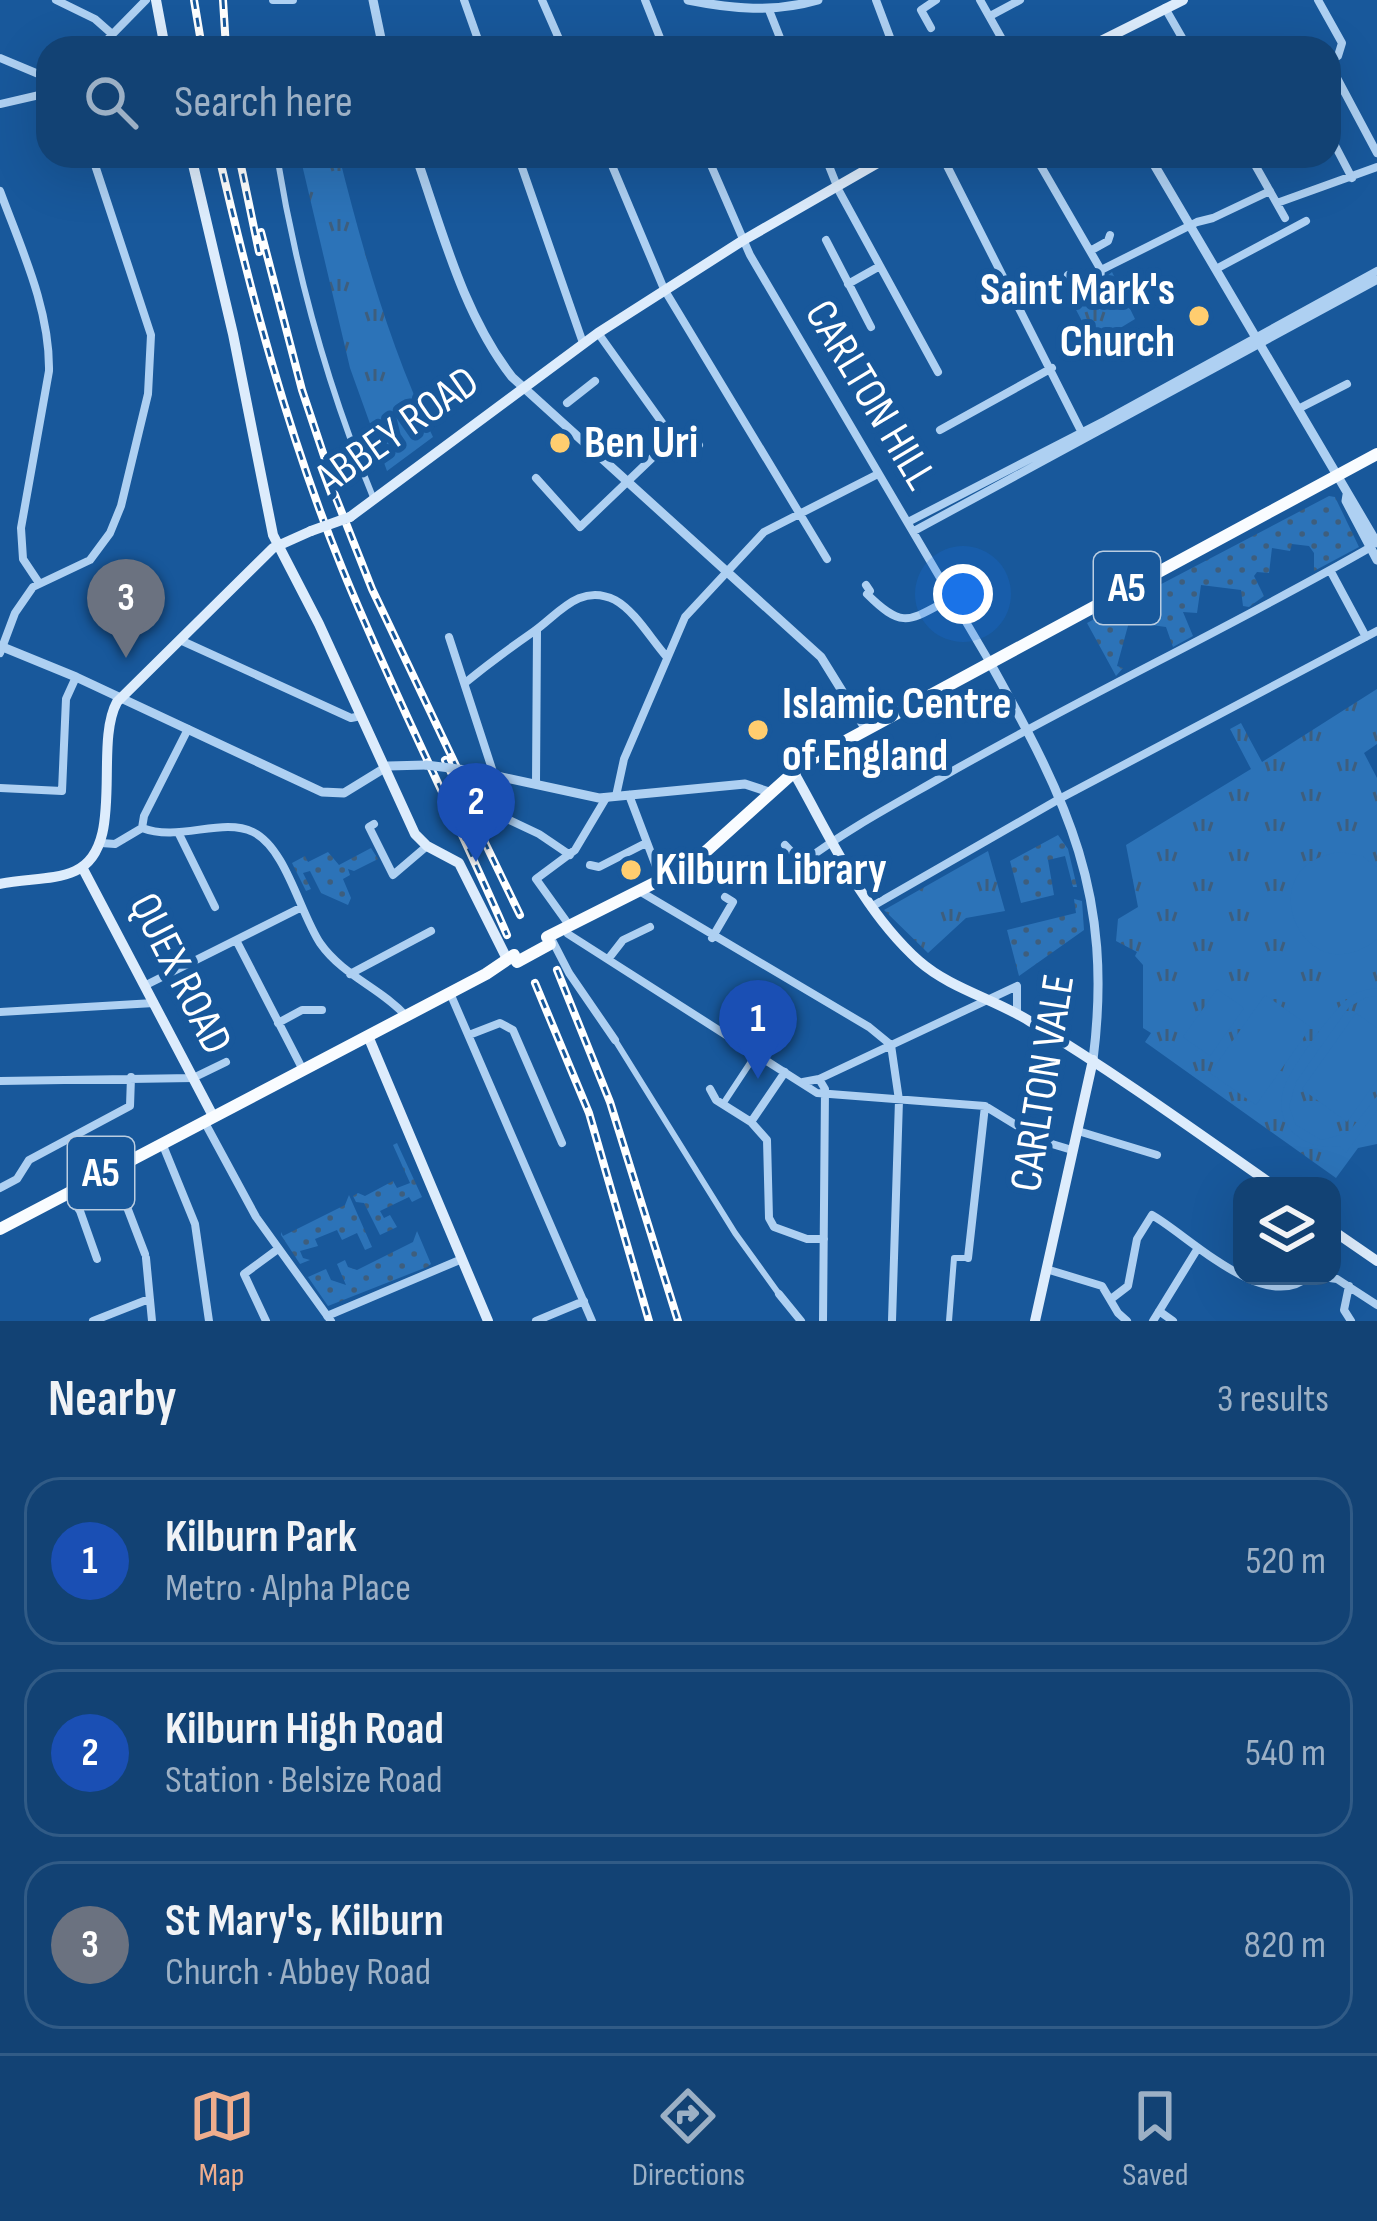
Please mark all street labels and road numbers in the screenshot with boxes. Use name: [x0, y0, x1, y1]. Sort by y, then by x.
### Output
street label: CARLTON HILL: [792, 291, 948, 499]
street label: ABBEY ROAD: [304, 355, 490, 508]
road number: A5: [1094, 552, 1160, 624]
street label: QUEX ROAD: [116, 884, 244, 1064]
street label: CARLTON VALE: [999, 971, 1087, 1195]
road number: A5: [68, 1137, 134, 1209]

